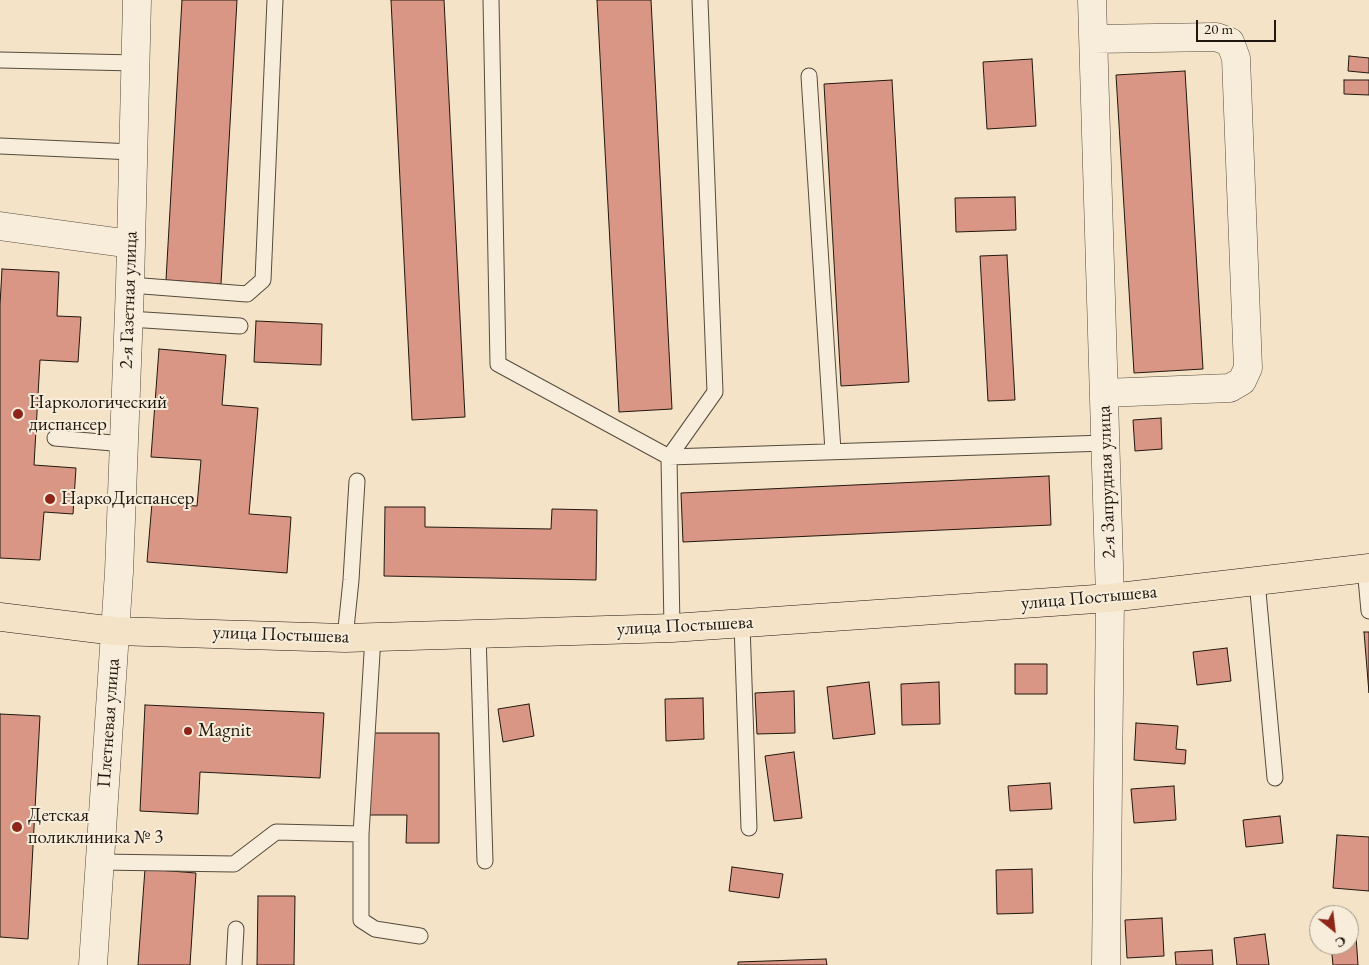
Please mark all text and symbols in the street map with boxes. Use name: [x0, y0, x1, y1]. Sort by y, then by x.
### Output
scale bar: [1199, 10, 1279, 42]
text: 20 m: [1204, 19, 1233, 38]
street label: 2-я Газетная улица: [115, 230, 143, 370]
place label: Наркологический диспансер: [29, 392, 167, 436]
street label: 2-я Запрудная улица: [1093, 405, 1121, 559]
marker: Наркологический диспансер: [11, 407, 25, 421]
place label: НаркоДиспансер: [61, 488, 194, 510]
marker: НаркоДиспансер: [43, 492, 57, 506]
street label: улица Постышева: [1020, 581, 1158, 615]
street label: улица Постышева: [616, 611, 754, 641]
street label: улица Постышева: [212, 621, 350, 649]
street label: Плетневая улица: [93, 658, 125, 788]
place label: Magnit: [198, 720, 251, 742]
marker: Magnit: [182, 725, 194, 737]
place label: Детская поликлиника № 3: [28, 805, 163, 849]
marker: Детская поликлиника № 3: [10, 820, 24, 834]
north arrow: [1309, 905, 1359, 955]
text: С: [1332, 932, 1349, 953]

